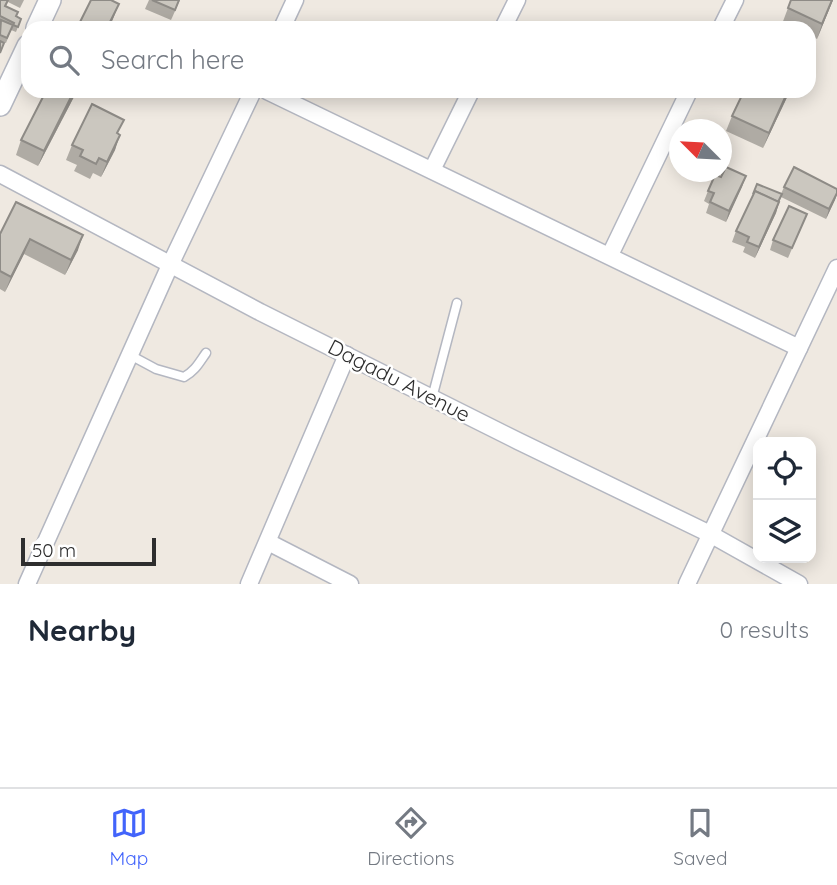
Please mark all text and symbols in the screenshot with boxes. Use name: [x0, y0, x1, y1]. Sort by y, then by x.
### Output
search box: [21, 21, 816, 98]
icon: search: [45, 41, 83, 79]
text: Search here: [101, 43, 245, 76]
north arrow: [669, 119, 732, 182]
street label: Dagadu Avenue: [324, 333, 475, 427]
map controls: [753, 437, 816, 563]
button: locate: [753, 437, 816, 500]
button: layers: [753, 500, 816, 563]
scale bar: [21, 535, 156, 567]
text: 50 m: [32, 538, 76, 562]
text: Nearby: [28, 611, 136, 649]
text: 0 results: [720, 615, 809, 644]
tab: Map: [110, 804, 148, 870]
tab: Directions: [367, 804, 454, 870]
tab: Saved: [673, 804, 728, 870]

